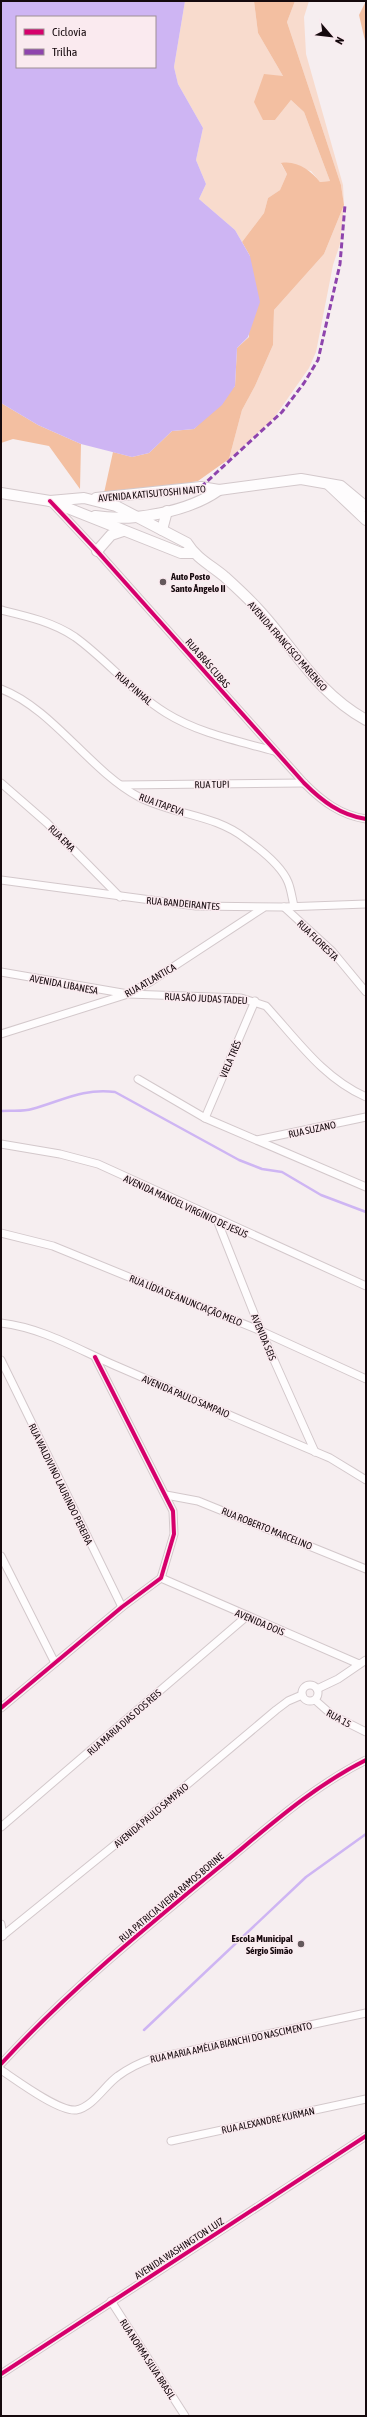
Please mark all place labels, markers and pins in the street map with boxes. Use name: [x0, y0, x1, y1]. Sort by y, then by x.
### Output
place label: Auto Posto Santo Ângelo II: [170, 571, 226, 594]
marker: Auto Posto Santo Ângelo II: [158, 577, 168, 587]
place label: Escola Municipal Sérgio Simão: [231, 1933, 293, 1956]
marker: Escola Municipal Sérgio Simão: [296, 1939, 306, 1949]

